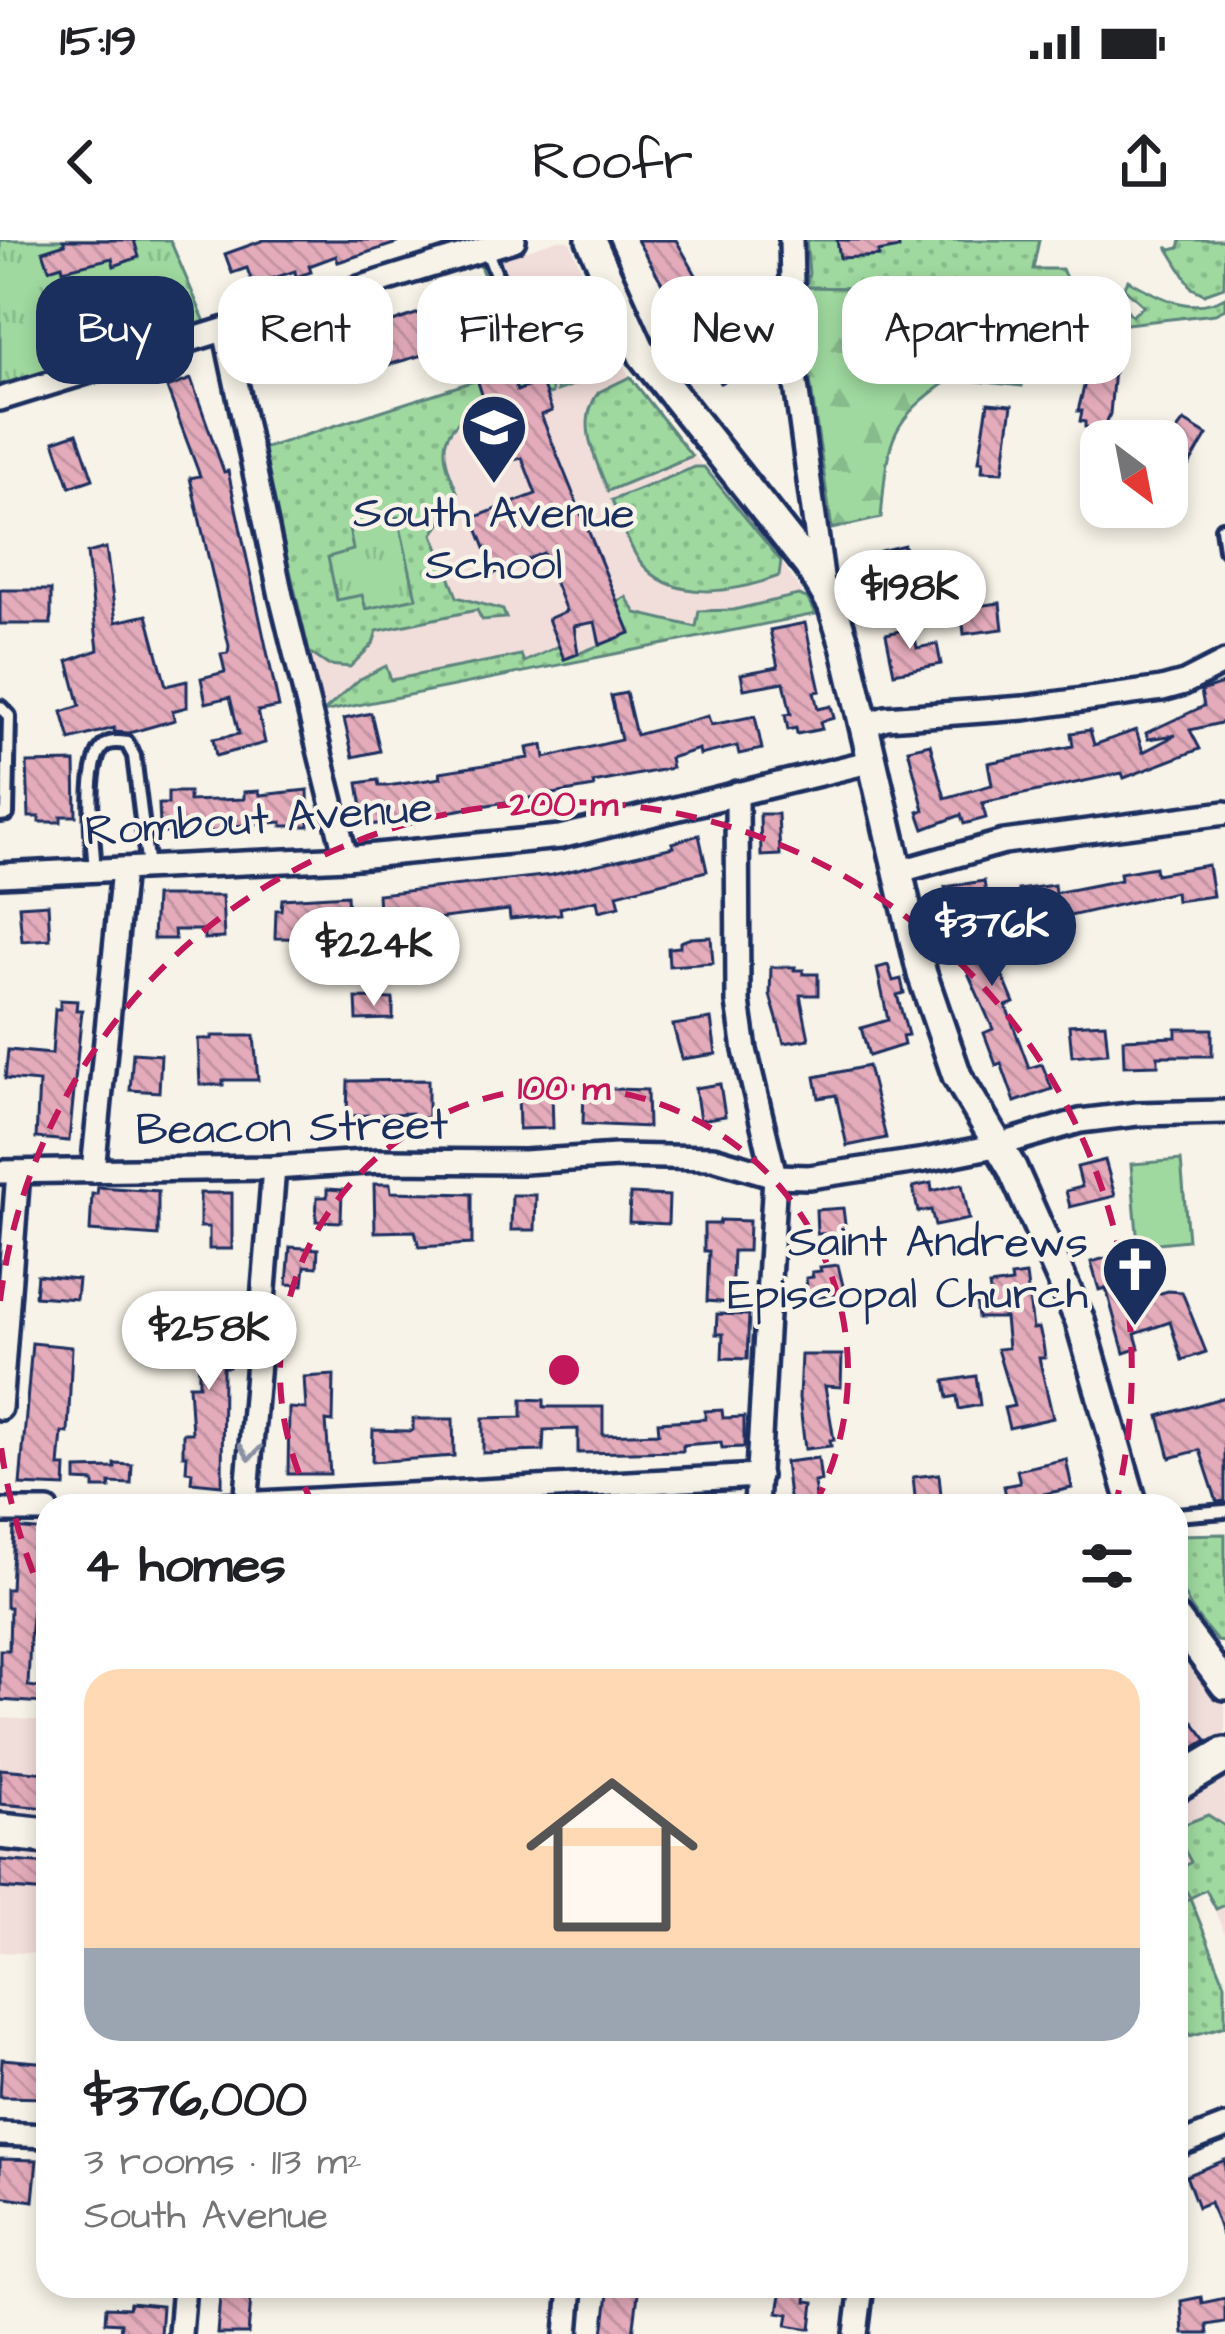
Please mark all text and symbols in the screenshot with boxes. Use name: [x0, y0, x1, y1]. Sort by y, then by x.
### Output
text: 15:19: [60, 11, 137, 73]
text: Roofr: [532, 125, 693, 200]
icon: back: [48, 129, 114, 195]
icon: share: [1111, 129, 1177, 195]
chip: Buy: [36, 276, 194, 384]
chip: Rent: [218, 276, 393, 384]
chip: Filters: [417, 276, 627, 384]
chip: New: [651, 276, 818, 384]
chip: Apartment: [842, 276, 1131, 384]
school or university icon: South Avenue School: [459, 392, 529, 486]
north arrow: [1080, 420, 1188, 528]
map controls: [1080, 420, 1188, 528]
place label: South Avenue School: [353, 483, 635, 597]
pin: $198K: [826, 550, 994, 652]
text: $198K: [861, 562, 959, 616]
street label: Rombout Avenue: [83, 777, 435, 863]
text: 200 m: [509, 779, 619, 830]
pin: $376K: [908, 887, 1076, 989]
text: $376K: [935, 899, 1049, 953]
pin: $224K: [290, 907, 458, 1009]
text: $224K: [316, 919, 432, 973]
text: 100 m: [518, 1063, 611, 1114]
street label: Beacon Street: [135, 1094, 449, 1162]
place label: Saint Andrews Episcopal Church: [728, 1212, 1088, 1326]
church icon: Saint Andrews Episcopal Church: [1100, 1234, 1170, 1328]
pin: $258K: [125, 1291, 293, 1393]
text: $258K: [149, 1303, 269, 1357]
centre of rings: [543, 1349, 585, 1391]
one-way arrow: [238, 1443, 264, 1462]
text: 4 homes: [84, 1531, 286, 1602]
icon: filters: [1074, 1533, 1140, 1599]
icon: home: [504, 1747, 720, 1963]
text: $376,000: [84, 2065, 307, 2136]
text: 3 rooms · 113 m²: [84, 2136, 362, 2190]
text: South Avenue: [84, 2190, 328, 2244]

